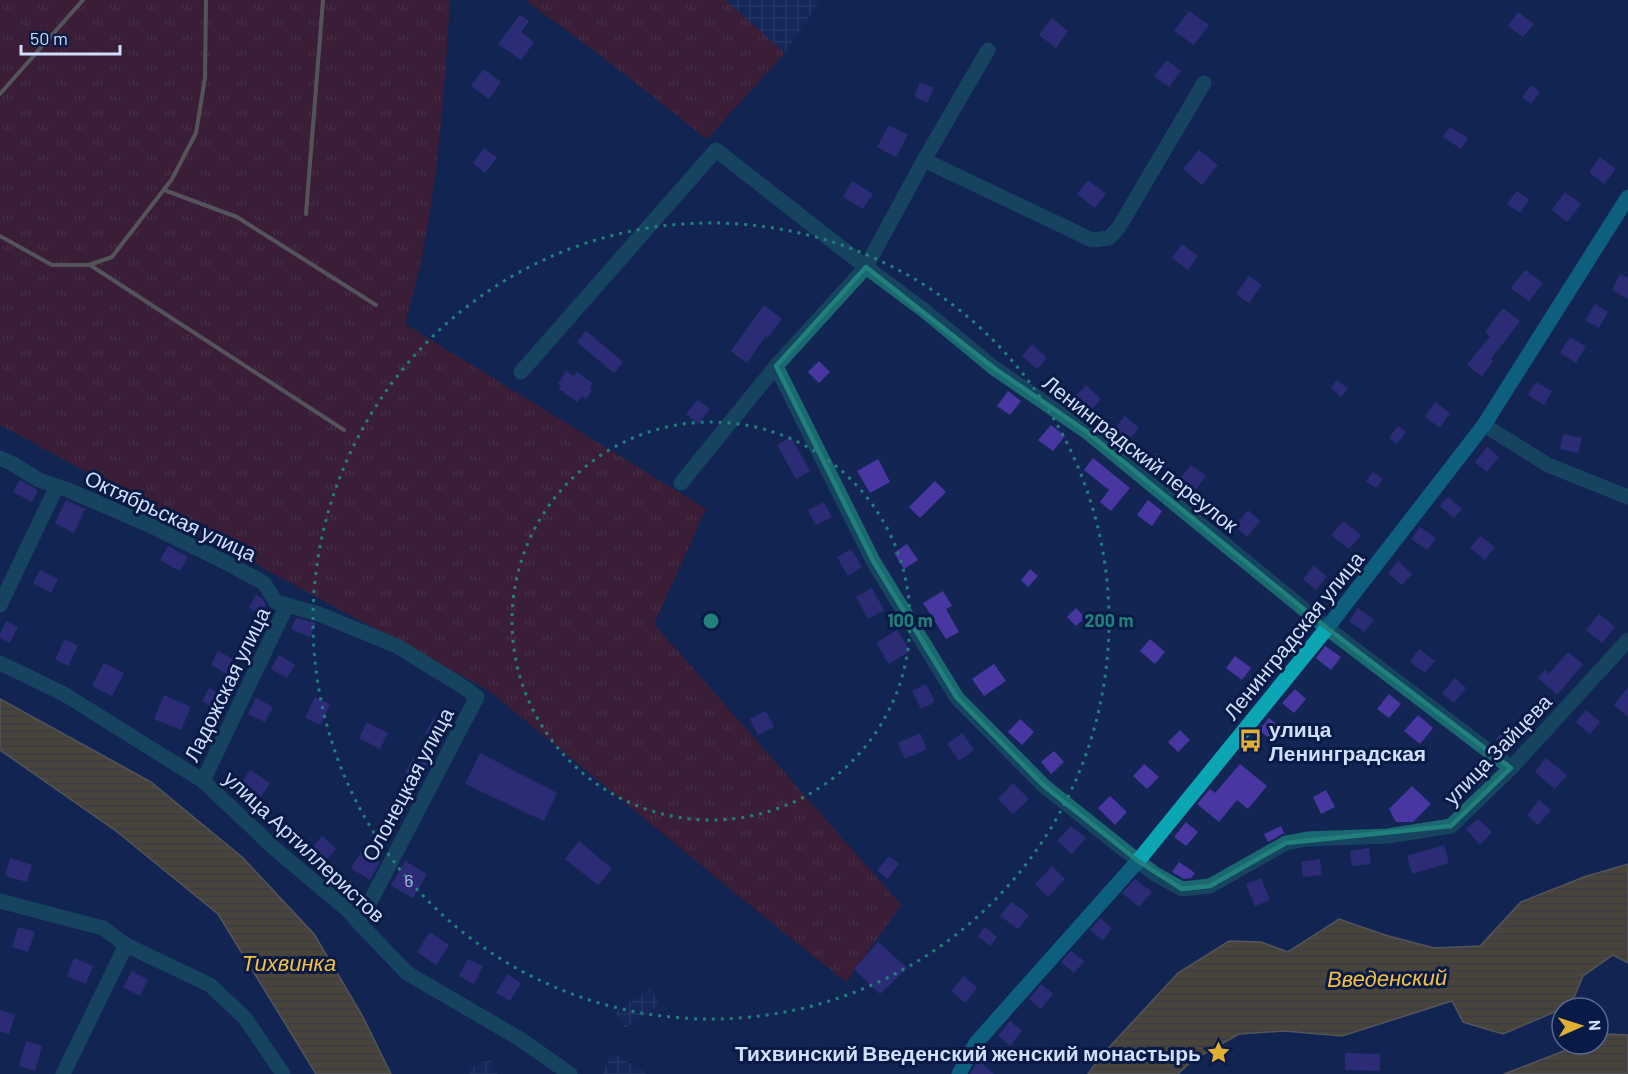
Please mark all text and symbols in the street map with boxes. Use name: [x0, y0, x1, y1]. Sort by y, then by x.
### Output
scale bar: [21, 18, 120, 56]
text: 50 m: [30, 27, 68, 49]
street label: Ленинградский переулок: [1039, 369, 1244, 537]
street label: Октябрьская улица: [81, 464, 261, 566]
street label: Ленинградская улица: [1218, 546, 1369, 724]
street label: Ладожская улица: [178, 603, 274, 765]
text: 100 m: [887, 609, 933, 631]
text: 200 m: [1084, 609, 1134, 631]
centre of rings: [701, 611, 721, 631]
street label: улица Зайцева: [1438, 688, 1556, 810]
street label: Олонецкая улица: [356, 703, 458, 865]
place label: улица Ленинградская: [1269, 716, 1426, 765]
bus stop icon: улица Ленинградская: [1238, 727, 1264, 753]
street label: улица Артиллеристов: [219, 765, 391, 927]
house number: 6: [404, 869, 414, 891]
water label: Тихвинка: [242, 949, 336, 975]
water label: Введенский: [1327, 963, 1447, 991]
north arrow: [1550, 996, 1610, 1056]
text: N: [1586, 1019, 1605, 1031]
place icon: Тихвинский Введенский женский монастырь: [1206, 1039, 1232, 1065]
place label: Тихвинский Введенский женский монастырь: [735, 1040, 1201, 1065]

